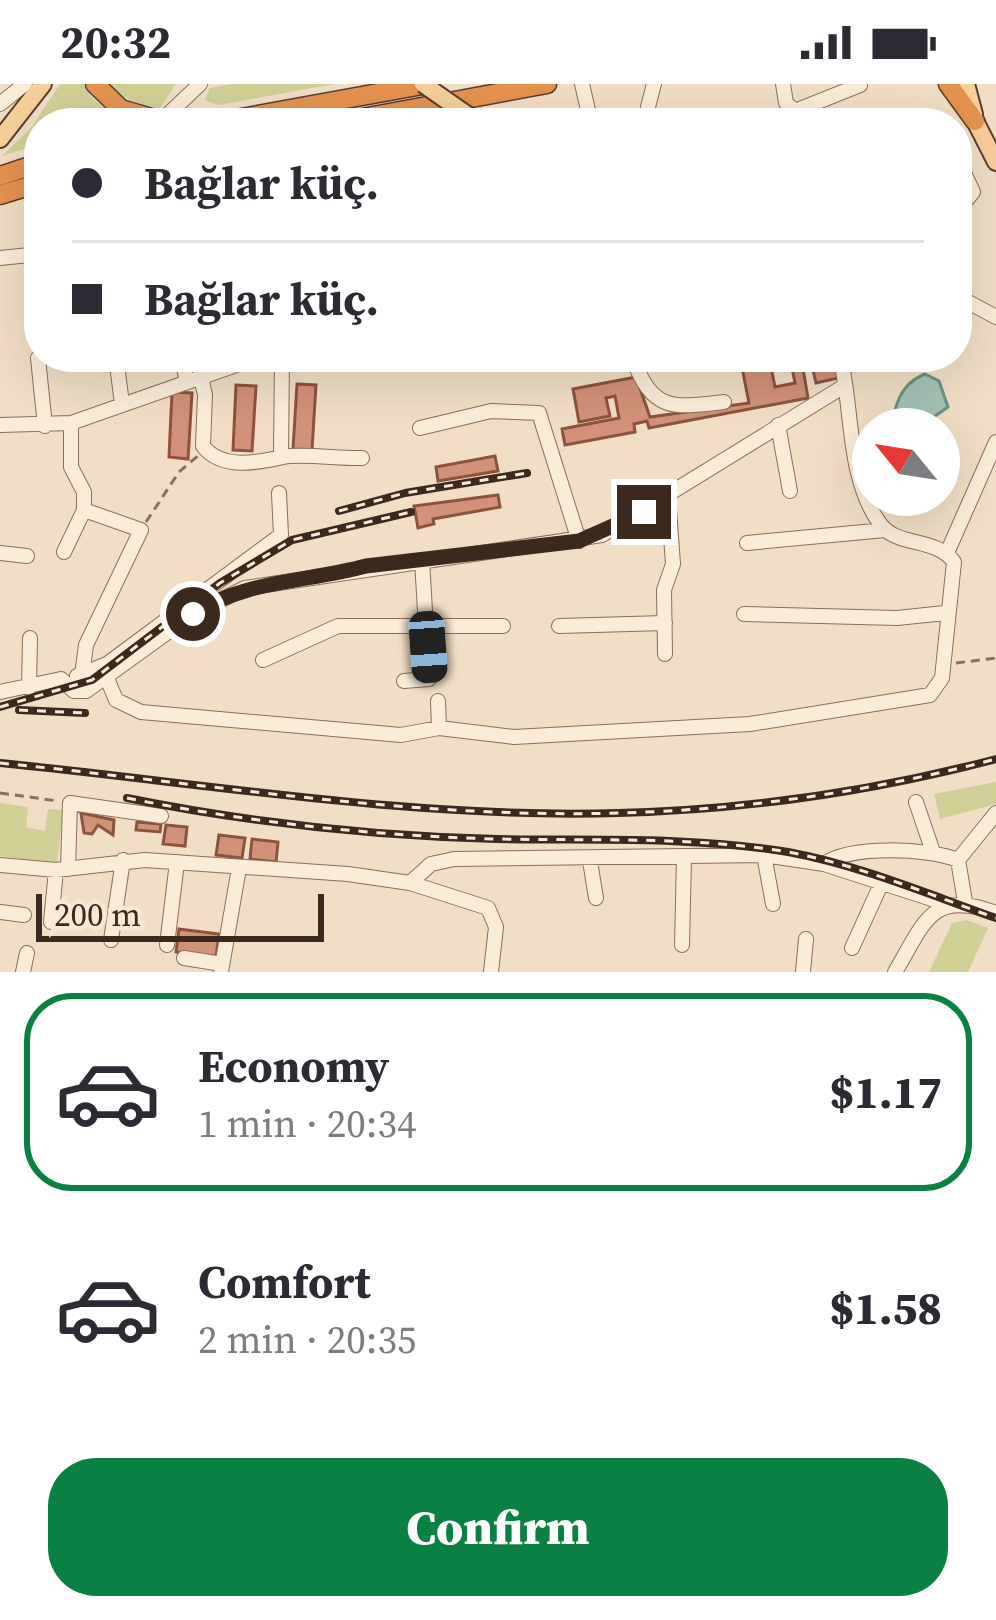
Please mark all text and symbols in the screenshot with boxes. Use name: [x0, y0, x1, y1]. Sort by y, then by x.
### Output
text: 20:32: [60, 11, 171, 73]
text: Bağlar küç.: [144, 152, 379, 214]
text: Bağlar küç.: [144, 268, 379, 330]
north arrow: [852, 408, 960, 516]
map controls: [852, 408, 960, 516]
route end: [617, 485, 671, 539]
route start: [166, 587, 220, 641]
car: [408, 610, 448, 684]
scale bar: [36, 888, 324, 941]
text: 200 m: [54, 892, 141, 937]
text: Economy: [198, 1035, 389, 1097]
icon: car: [54, 1038, 162, 1146]
text: $1.17: [829, 1061, 942, 1123]
text: 1 min · 20:34: [198, 1097, 417, 1150]
text: Comfort: [198, 1251, 371, 1313]
icon: car: [54, 1254, 162, 1362]
text: $1.58: [829, 1277, 942, 1339]
text: 2 min · 20:35: [198, 1313, 417, 1366]
button: Confirm: [48, 1458, 948, 1596]

